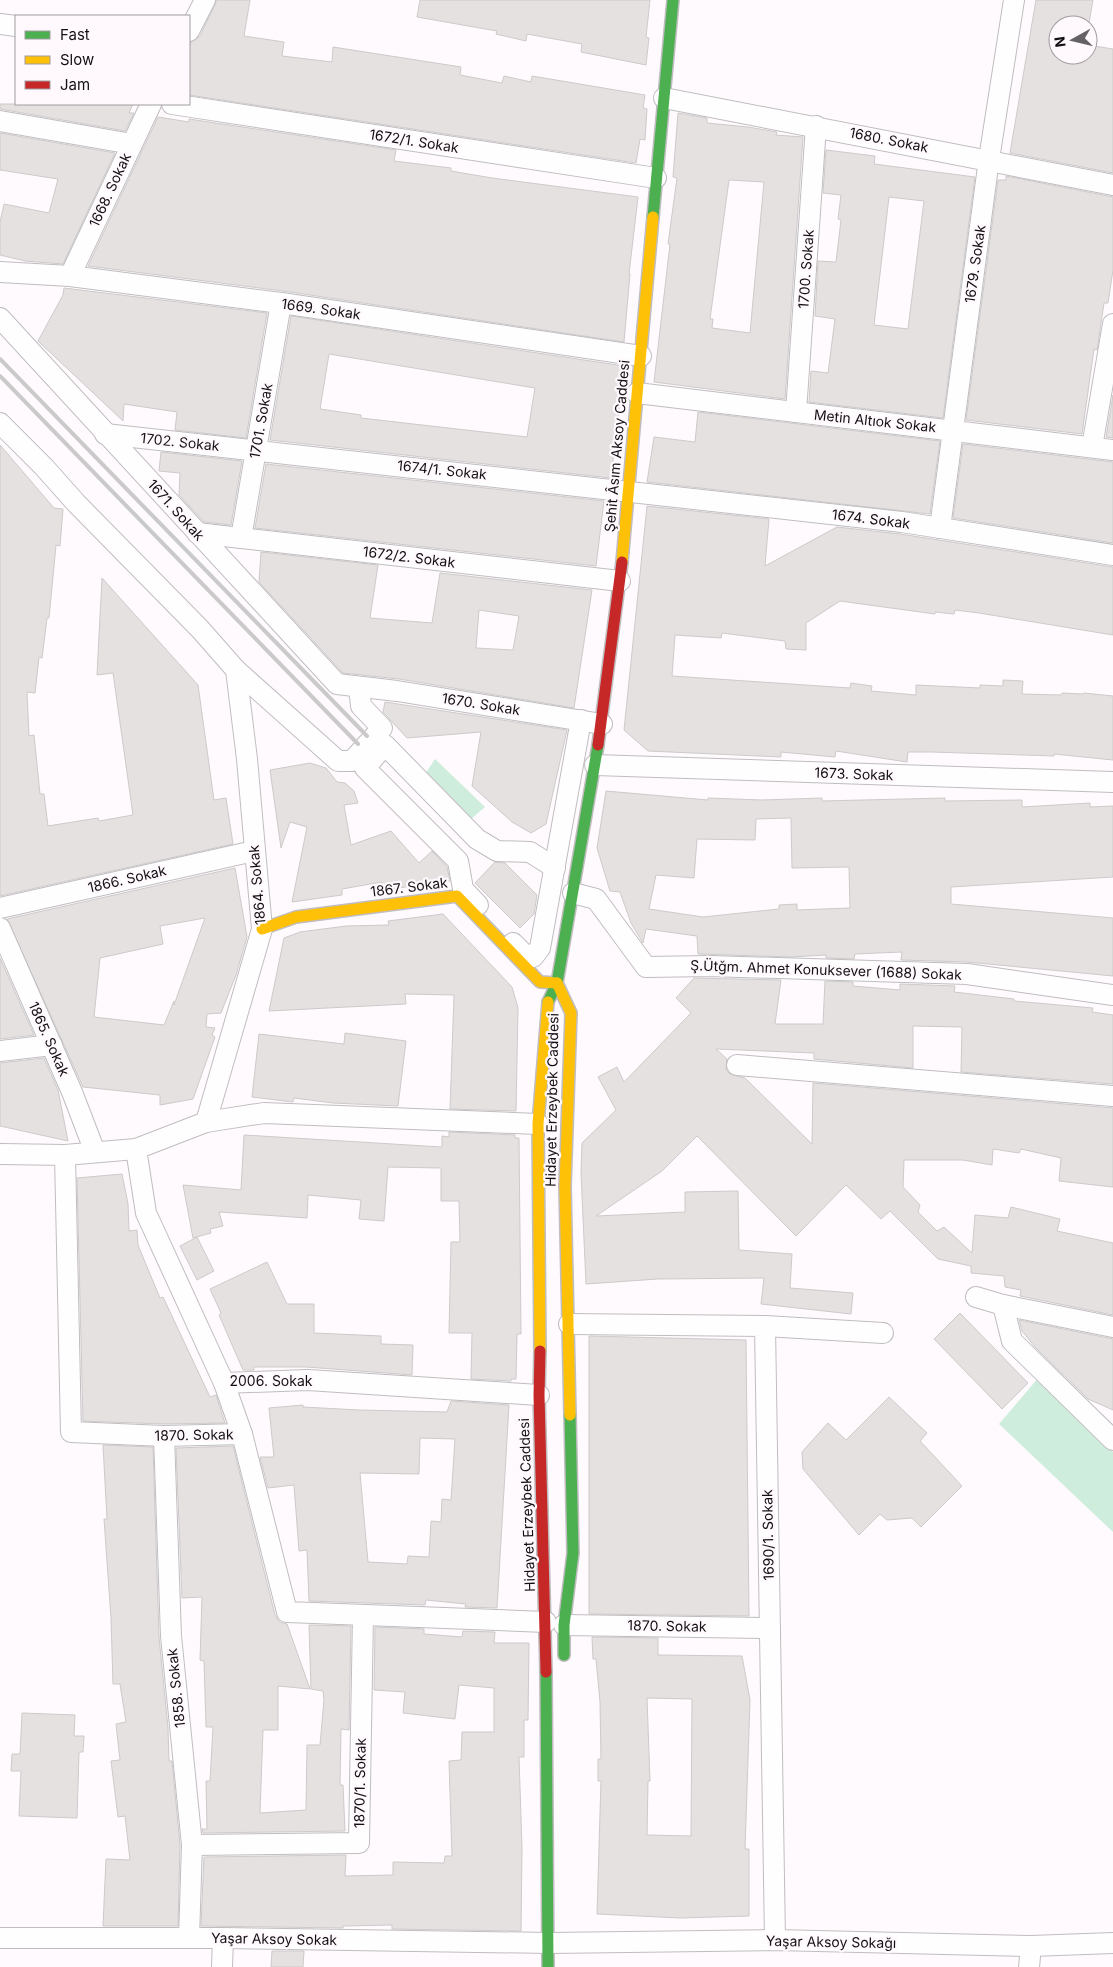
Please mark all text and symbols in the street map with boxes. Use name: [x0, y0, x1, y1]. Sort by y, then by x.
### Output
legend: [15, 15, 190, 105]
north arrow: [1048, 15, 1098, 65]
text: Fast: [60, 25, 90, 44]
text: N: [1050, 35, 1069, 48]
text: Slow: [60, 50, 94, 69]
text: Jam: [60, 75, 90, 94]
street label: 1680. Sokak: [848, 124, 930, 156]
street label: 1672/1. Sokak: [368, 125, 460, 156]
street label: 1668. Sokak: [85, 150, 134, 230]
street label: 1679. Sokak: [961, 223, 988, 304]
street label: 1700. Sokak: [794, 229, 817, 309]
street label: 1669. Sokak: [280, 295, 362, 323]
street label: Şehit Âsım Aksoy Caddesi: [601, 359, 633, 533]
street label: 1701. Sokak: [245, 381, 276, 460]
street label: Metin Altıok Sokak: [813, 406, 937, 435]
street label: 1702. Sokak: [140, 429, 221, 454]
street label: 1674/1. Sokak: [396, 456, 488, 483]
street label: 1671. Sokak: [144, 476, 209, 544]
street label: 1674. Sokak: [831, 505, 911, 532]
street label: 1672/2. Sokak: [362, 542, 457, 571]
street label: 1670. Sokak: [441, 689, 522, 718]
street label: 1673. Sokak: [814, 764, 894, 783]
street label: 1864. Sokak: [245, 844, 268, 926]
street label: 1866. Sokak: [86, 861, 168, 896]
street label: 1867. Sokak: [369, 873, 449, 900]
street label: Ş.Ütğm. Ahmet Konuksever (1688) Sokak: [690, 956, 962, 983]
street label: 1865. Sokak: [25, 999, 74, 1079]
street label: Hidayet Erzeybek Caddesi: [541, 1013, 562, 1187]
street label: 2006. Sokak: [230, 1372, 313, 1389]
street label: Hidayet Erzeybek Caddesi: [515, 1418, 538, 1592]
street label: 1870. Sokak: [154, 1425, 234, 1444]
street label: 1690/1. Sokak: [758, 1489, 777, 1581]
street label: 1870. Sokak: [627, 1616, 707, 1635]
street label: 1858. Sokak: [163, 1647, 188, 1729]
street label: 1870/1. Sokak: [350, 1737, 369, 1828]
street label: Yaşar Aksoy Sokak: [211, 1929, 338, 1948]
street label: Yaşar Aksoy Sokağı: [766, 1932, 896, 1951]

